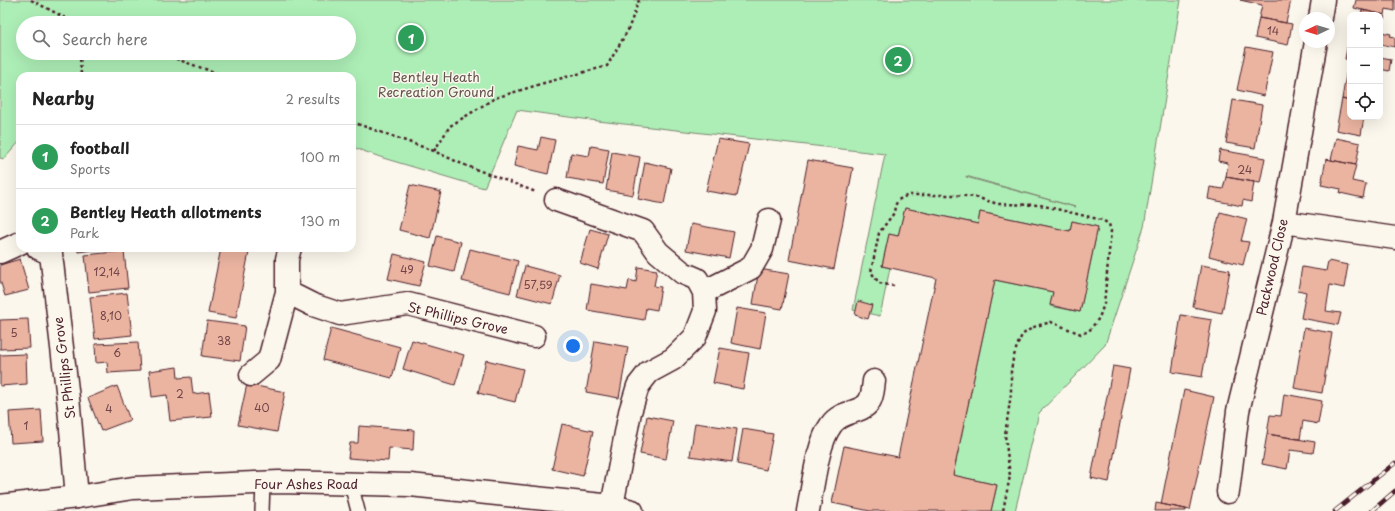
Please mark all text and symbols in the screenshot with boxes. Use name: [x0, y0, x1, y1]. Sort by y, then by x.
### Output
north arrow: [1299, 12, 1335, 48]
map controls: [1347, 12, 1383, 120]
button: +: [1347, 12, 1383, 48]
search box: [16, 16, 356, 60]
house number: 14: [1267, 22, 1279, 39]
pin: 1: [398, 23, 424, 53]
icon: search: [30, 27, 52, 49]
text: Search here: [62, 27, 148, 50]
pin: 2: [885, 45, 911, 75]
button: −: [1347, 48, 1383, 84]
park label: Bentley Heath Recreation Ground: [378, 67, 494, 101]
button: locate: [1347, 84, 1383, 120]
text: Nearby: [32, 85, 94, 111]
text: 2 results: [286, 89, 340, 108]
text: football: [70, 136, 129, 159]
text: 1: [42, 147, 48, 166]
text: 100 m: [300, 147, 340, 166]
text: Sports: [70, 159, 110, 178]
house number: 24: [1238, 161, 1252, 178]
text: Bentley Heath allotments: [70, 200, 261, 223]
text: 2: [40, 211, 50, 230]
text: 130 m: [301, 211, 340, 230]
street label: Packwood Close: [1251, 217, 1292, 317]
text: Park: [70, 223, 99, 242]
house number: 49: [400, 261, 414, 278]
house number: 12,14: [94, 263, 120, 280]
house number: 57,59: [523, 276, 553, 293]
street label: St Phillips Grove: [406, 297, 510, 338]
house number: 8,10: [100, 307, 122, 324]
street label: St Phillips Grove: [48, 316, 79, 420]
house number: 5: [10, 324, 18, 341]
house number: 38: [217, 332, 231, 349]
your location: [563, 336, 583, 356]
house number: 6: [113, 344, 121, 361]
house number: 2: [176, 385, 184, 402]
house number: 40: [254, 399, 270, 416]
house number: 4: [105, 400, 113, 417]
house number: 1: [24, 417, 29, 434]
street label: Four Ashes Road: [254, 474, 358, 493]

